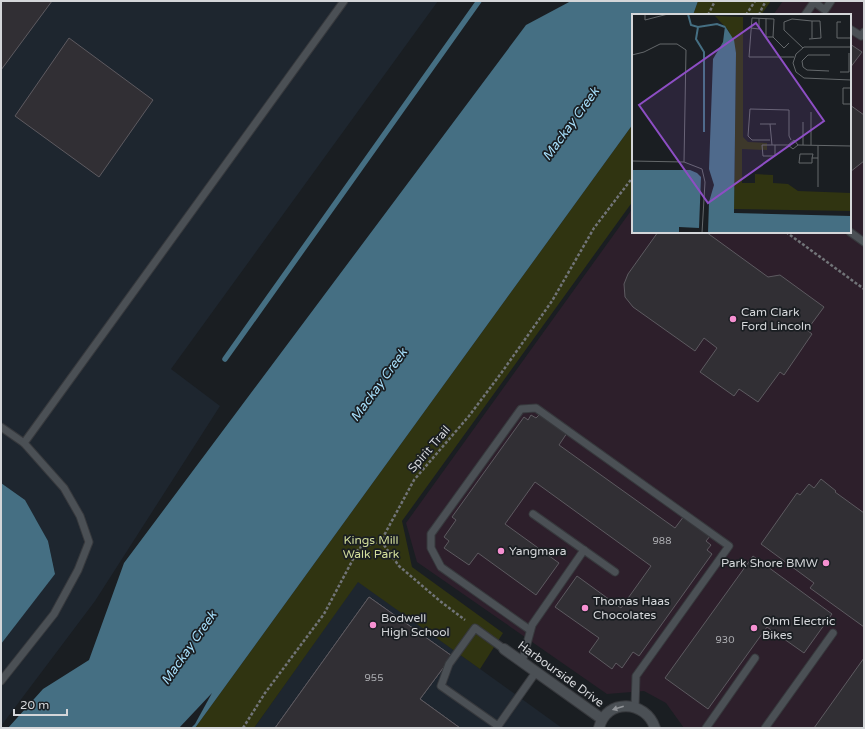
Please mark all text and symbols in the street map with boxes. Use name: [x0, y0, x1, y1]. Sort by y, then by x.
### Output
inset map: [632, 14, 851, 233]
water label: Mackay Creek: [539, 83, 604, 164]
place label: Cam Clark Ford Lincoln: [741, 305, 811, 333]
marker: Cam Clark Ford Lincoln: [728, 314, 738, 324]
water label: Mackay Creek: [347, 344, 412, 425]
street label: Spirit Trail: [405, 423, 453, 475]
park label: Kings Mill Walk Park: [343, 533, 400, 561]
house number: 988: [653, 535, 671, 547]
place label: Yangmara: [509, 544, 566, 558]
marker: Yangmara: [496, 546, 506, 556]
place label: Park Shore BMW: [721, 556, 818, 570]
marker: Park Shore BMW: [821, 558, 831, 568]
place label: Thomas Haas Chocolates: [593, 594, 670, 622]
marker: Thomas Haas Chocolates: [580, 603, 590, 613]
water label: Mackay Creek: [158, 607, 221, 688]
place label: Bodwell High School: [381, 611, 450, 639]
place label: Ohm Electric Bikes: [762, 614, 835, 642]
marker: Bodwell High School: [368, 620, 378, 630]
marker: Ohm Electric Bikes: [749, 623, 759, 633]
house number: 930: [716, 634, 734, 646]
street label: Harbourside Drive: [515, 638, 607, 710]
house number: 955: [365, 672, 383, 684]
scale bar: [14, 691, 67, 717]
text: 20 m: [20, 698, 49, 712]
one-way arrow: [611, 705, 623, 711]

